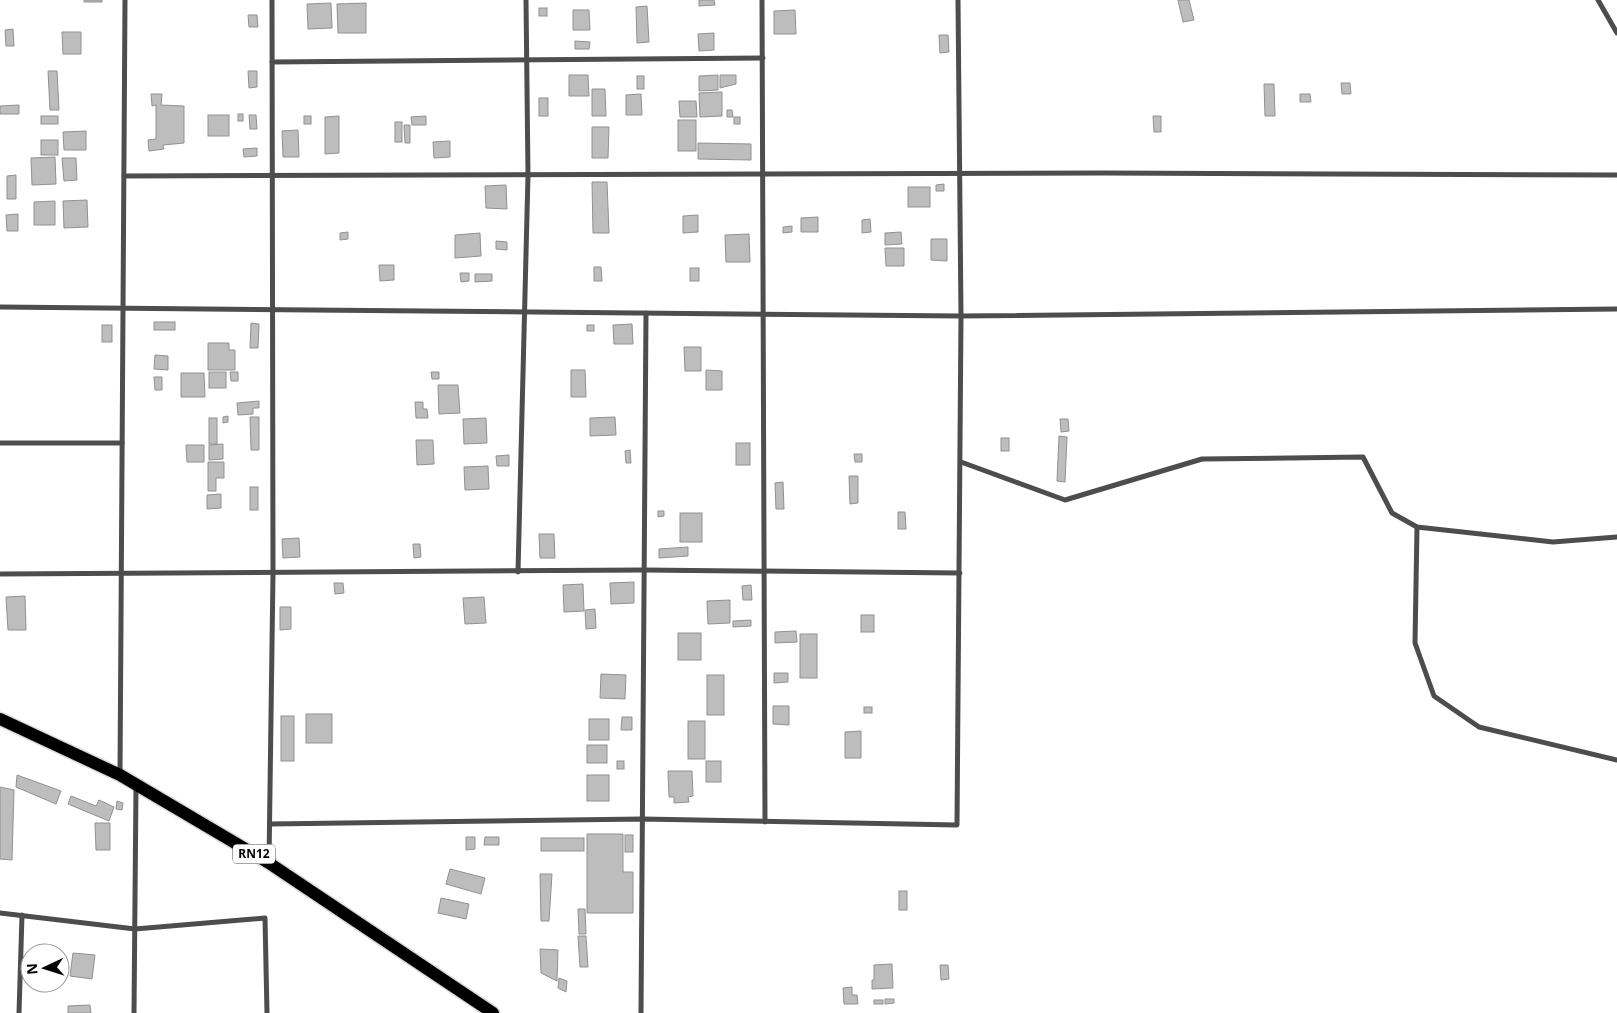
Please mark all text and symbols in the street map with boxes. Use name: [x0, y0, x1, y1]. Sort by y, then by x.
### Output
road number: RN12: [233, 844, 275, 864]
north arrow: [20, 943, 70, 993]
text: N: [22, 963, 41, 975]

